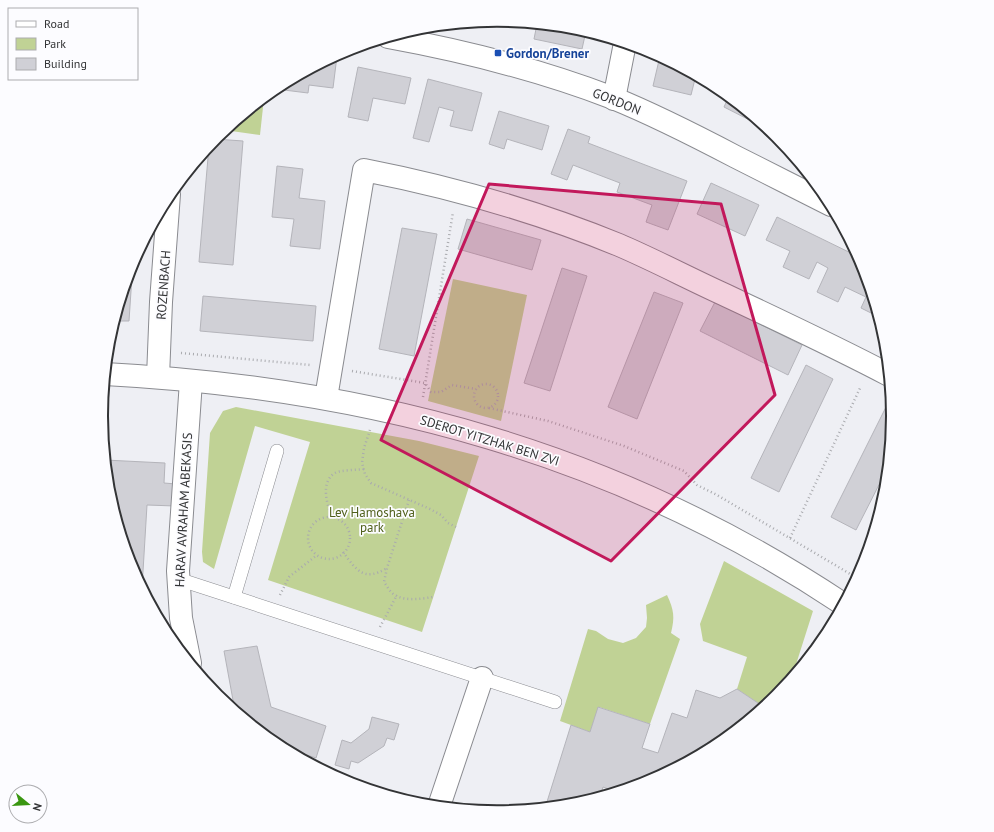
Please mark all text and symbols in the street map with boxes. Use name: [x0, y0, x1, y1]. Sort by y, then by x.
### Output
legend: [8, 8, 138, 80]
text: Road: [44, 16, 69, 31]
text: Park: [44, 36, 66, 51]
place label: Gordon/Brener: [506, 45, 589, 62]
marker: Gordon/Brener: [493, 48, 503, 58]
text: Building: [44, 56, 87, 71]
street label: GORDON: [590, 84, 644, 119]
street label: ROZENBACH: [153, 250, 174, 320]
street label: SDEROT YITZHAK BEN ZVI: [418, 411, 562, 470]
street label: HARAV AVRAHAM ABEKASIS: [171, 432, 196, 588]
park label: Lev Hamoshava park: [329, 504, 415, 536]
north arrow: [8, 784, 48, 824]
text: N: [30, 801, 45, 813]

